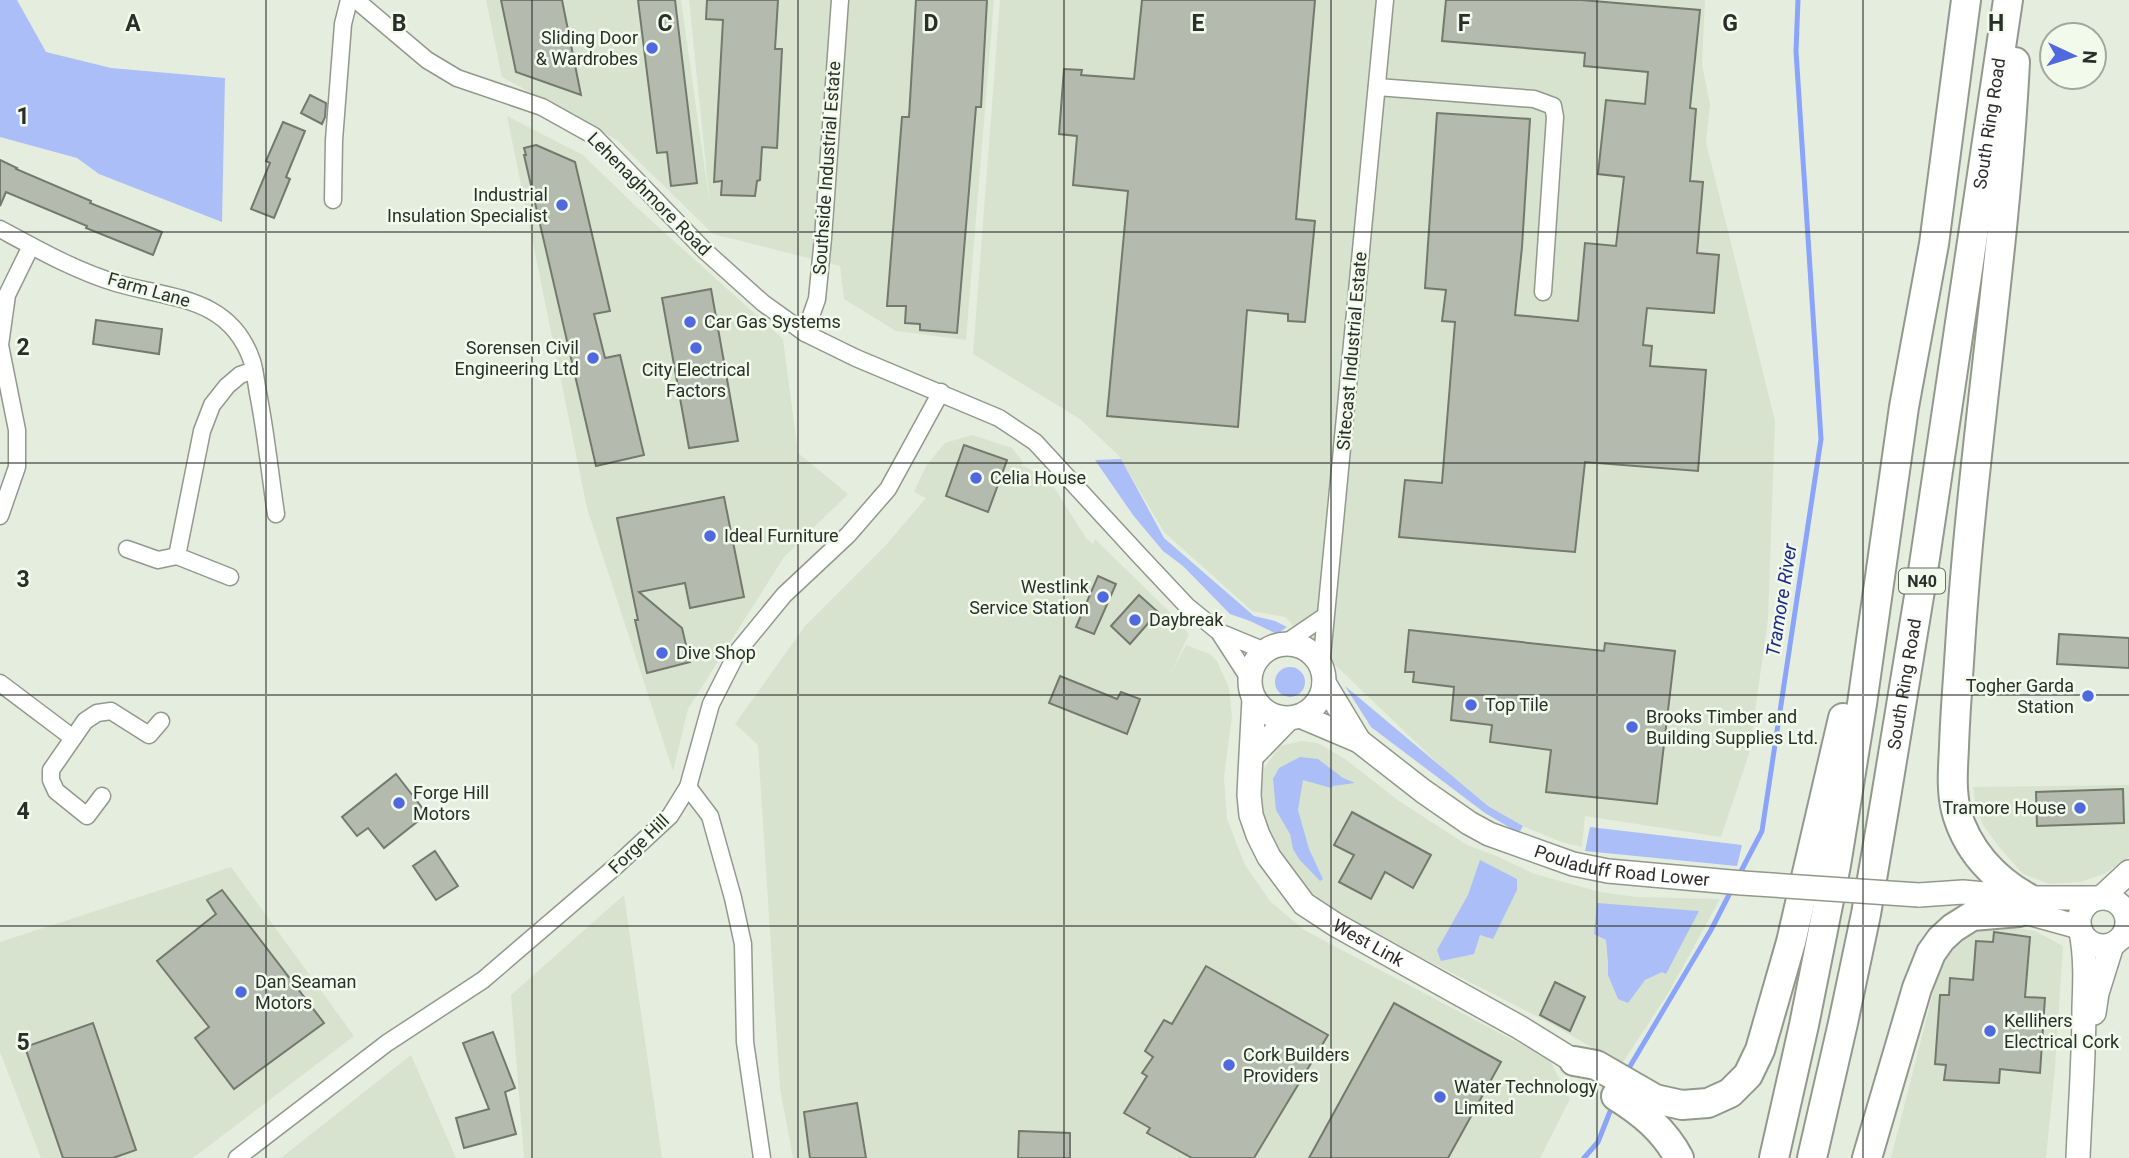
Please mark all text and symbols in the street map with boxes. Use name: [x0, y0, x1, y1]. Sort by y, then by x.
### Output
text: A: [125, 10, 141, 37]
text: B: [392, 10, 406, 37]
text: C: [657, 10, 673, 37]
text: D: [924, 10, 938, 37]
text: E: [1192, 10, 1205, 37]
text: F: [1458, 10, 1471, 37]
text: G: [1722, 10, 1738, 37]
text: H: [1988, 10, 2004, 37]
north arrow: [2038, 21, 2108, 91]
place label: Sliding Door & Wardrobes: [536, 27, 638, 69]
marker: Sliding Door & Wardrobes: [644, 40, 660, 56]
text: N: [2078, 50, 2101, 65]
street label: South Ring Road: [1969, 56, 2009, 191]
street label: Southside Industrial Estate: [809, 60, 844, 276]
text: 1: [16, 103, 30, 130]
street label: Lehenaghmore Road: [583, 128, 715, 260]
place label: Industrial Insulation Specialist: [387, 184, 548, 226]
marker: Industrial Insulation Specialist: [554, 197, 570, 213]
street label: Sitecast Industrial Estate: [1332, 251, 1371, 451]
street label: Farm Lane: [106, 268, 193, 311]
place label: Car Gas Systems: [704, 311, 841, 332]
marker: Car Gas Systems: [682, 314, 698, 330]
text: 2: [16, 334, 30, 361]
place label: Sorensen Civil Engineering Ltd: [455, 337, 579, 379]
marker: City Electrical Factors: [688, 340, 704, 356]
marker: Sorensen Civil Engineering Ltd: [585, 350, 601, 366]
place label: City Electrical Factors: [642, 359, 750, 401]
place label: Celia House: [990, 467, 1086, 488]
marker: Celia House: [968, 470, 984, 486]
place label: Ideal Furniture: [724, 525, 839, 546]
marker: Ideal Furniture: [702, 528, 718, 544]
water label: Tramore River: [1761, 541, 1802, 658]
text: 3: [16, 566, 30, 593]
road number: N40: [1899, 568, 1945, 594]
place label: Westlink Service Station: [969, 576, 1090, 618]
marker: Westlink Service Station: [1095, 589, 1111, 605]
place label: Daybreak: [1149, 609, 1224, 630]
marker: Daybreak: [1127, 612, 1143, 628]
street label: South Ring Road: [1883, 617, 1925, 751]
place label: Dive Shop: [676, 642, 756, 663]
marker: Dive Shop: [654, 645, 670, 661]
place label: Togher Garda Station: [1966, 675, 2074, 717]
marker: Togher Garda Station: [2080, 688, 2096, 704]
place label: Top Tile: [1485, 694, 1548, 715]
marker: Top Tile: [1463, 697, 1479, 713]
place label: Brooks Timber and Building Supplies Ltd.: [1646, 706, 1818, 748]
marker: Brooks Timber and Building Supplies Ltd.: [1624, 719, 1640, 735]
place label: Forge Hill Motors: [413, 782, 489, 824]
marker: Forge Hill Motors: [391, 795, 407, 811]
place label: Tramore House: [1943, 797, 2066, 818]
text: 4: [16, 798, 30, 825]
marker: Tramore House: [2072, 800, 2088, 816]
street label: Forge Hill: [604, 810, 673, 878]
street label: Pouladuff Road Lower: [1532, 840, 1710, 890]
street label: West Link: [1329, 914, 1409, 971]
place label: Dan Seaman Motors: [255, 971, 357, 1013]
marker: Dan Seaman Motors: [233, 984, 249, 1000]
place label: Kellihers Electrical Cork: [2004, 1010, 2120, 1052]
marker: Kellihers Electrical Cork: [1982, 1023, 1998, 1039]
text: 5: [16, 1029, 30, 1056]
place label: Cork Builders Providers: [1243, 1044, 1350, 1086]
marker: Cork Builders Providers: [1221, 1057, 1237, 1073]
place label: Water Technology Limited: [1454, 1076, 1598, 1118]
marker: Water Technology Limited: [1432, 1089, 1448, 1105]

